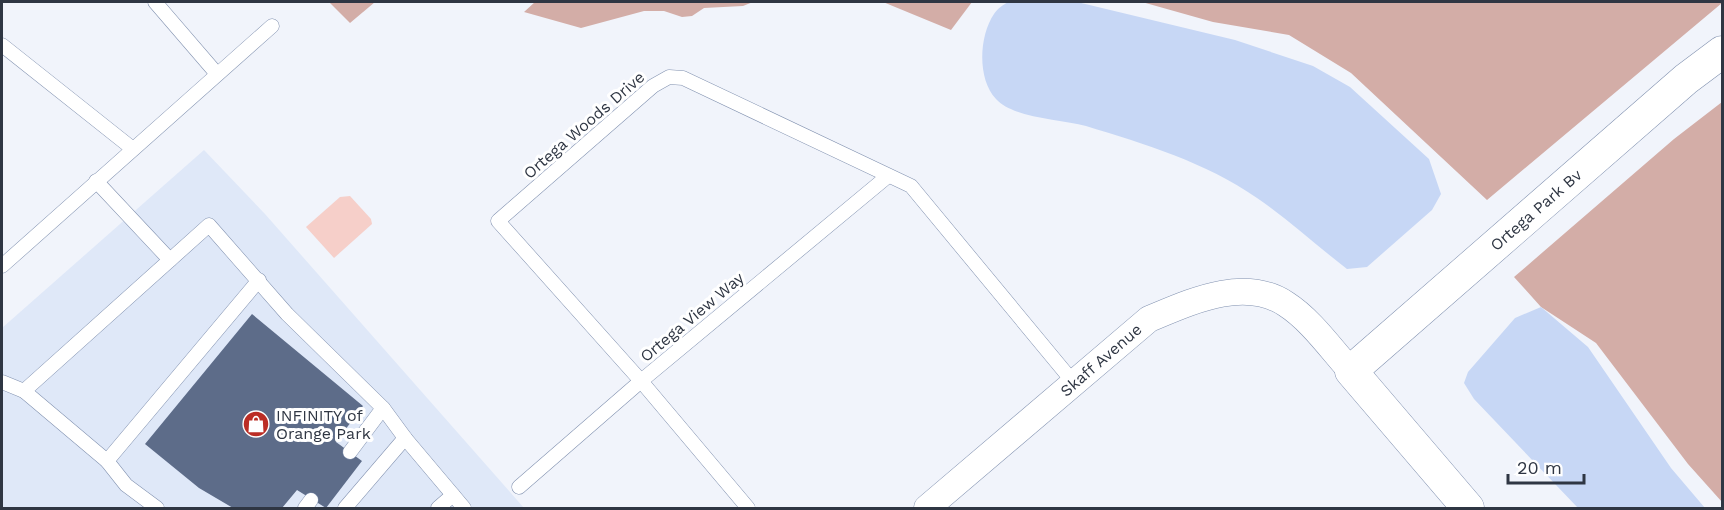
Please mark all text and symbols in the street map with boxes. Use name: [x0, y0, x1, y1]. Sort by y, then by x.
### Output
street label: Ortega Woods Drive: [520, 67, 648, 183]
street label: Ortega Park Bv: [1486, 165, 1586, 255]
street label: Ortega View Way: [636, 268, 748, 366]
street label: Skaff Avenue: [1056, 320, 1146, 400]
place label: INFINITY of Orange Park: [276, 406, 371, 443]
shop icon: INFINITY of Orange Park: [241, 409, 271, 439]
scale bar: [1508, 447, 1584, 485]
text: 20 m: [1517, 457, 1562, 478]

